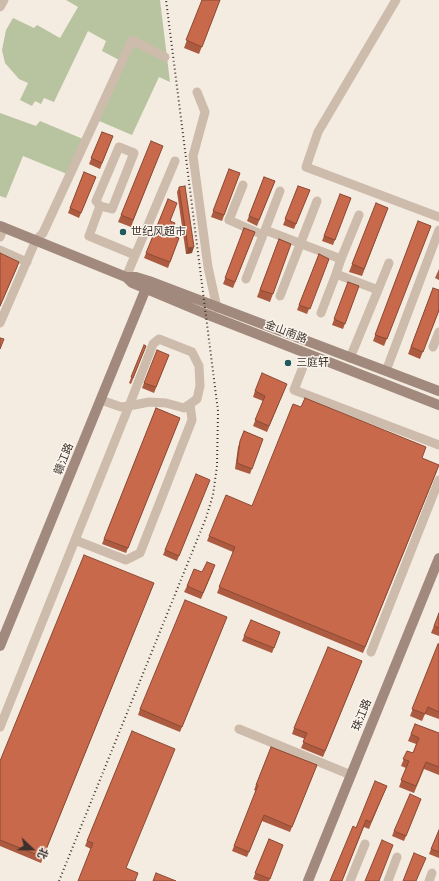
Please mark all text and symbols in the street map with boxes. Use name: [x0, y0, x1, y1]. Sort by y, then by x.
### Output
place label: 世纪风超市: [131, 225, 186, 239]
marker: 世纪风超市: [118, 227, 128, 237]
street label: 金山南路: [263, 318, 309, 346]
place label: 三庭轩: [296, 356, 329, 370]
marker: 三庭轩: [283, 358, 293, 368]
street label: 赣江路: [52, 441, 76, 477]
street label: 珠江路: [350, 697, 374, 733]
north arrow: [12, 829, 52, 869]
text: 北: [35, 846, 52, 861]

